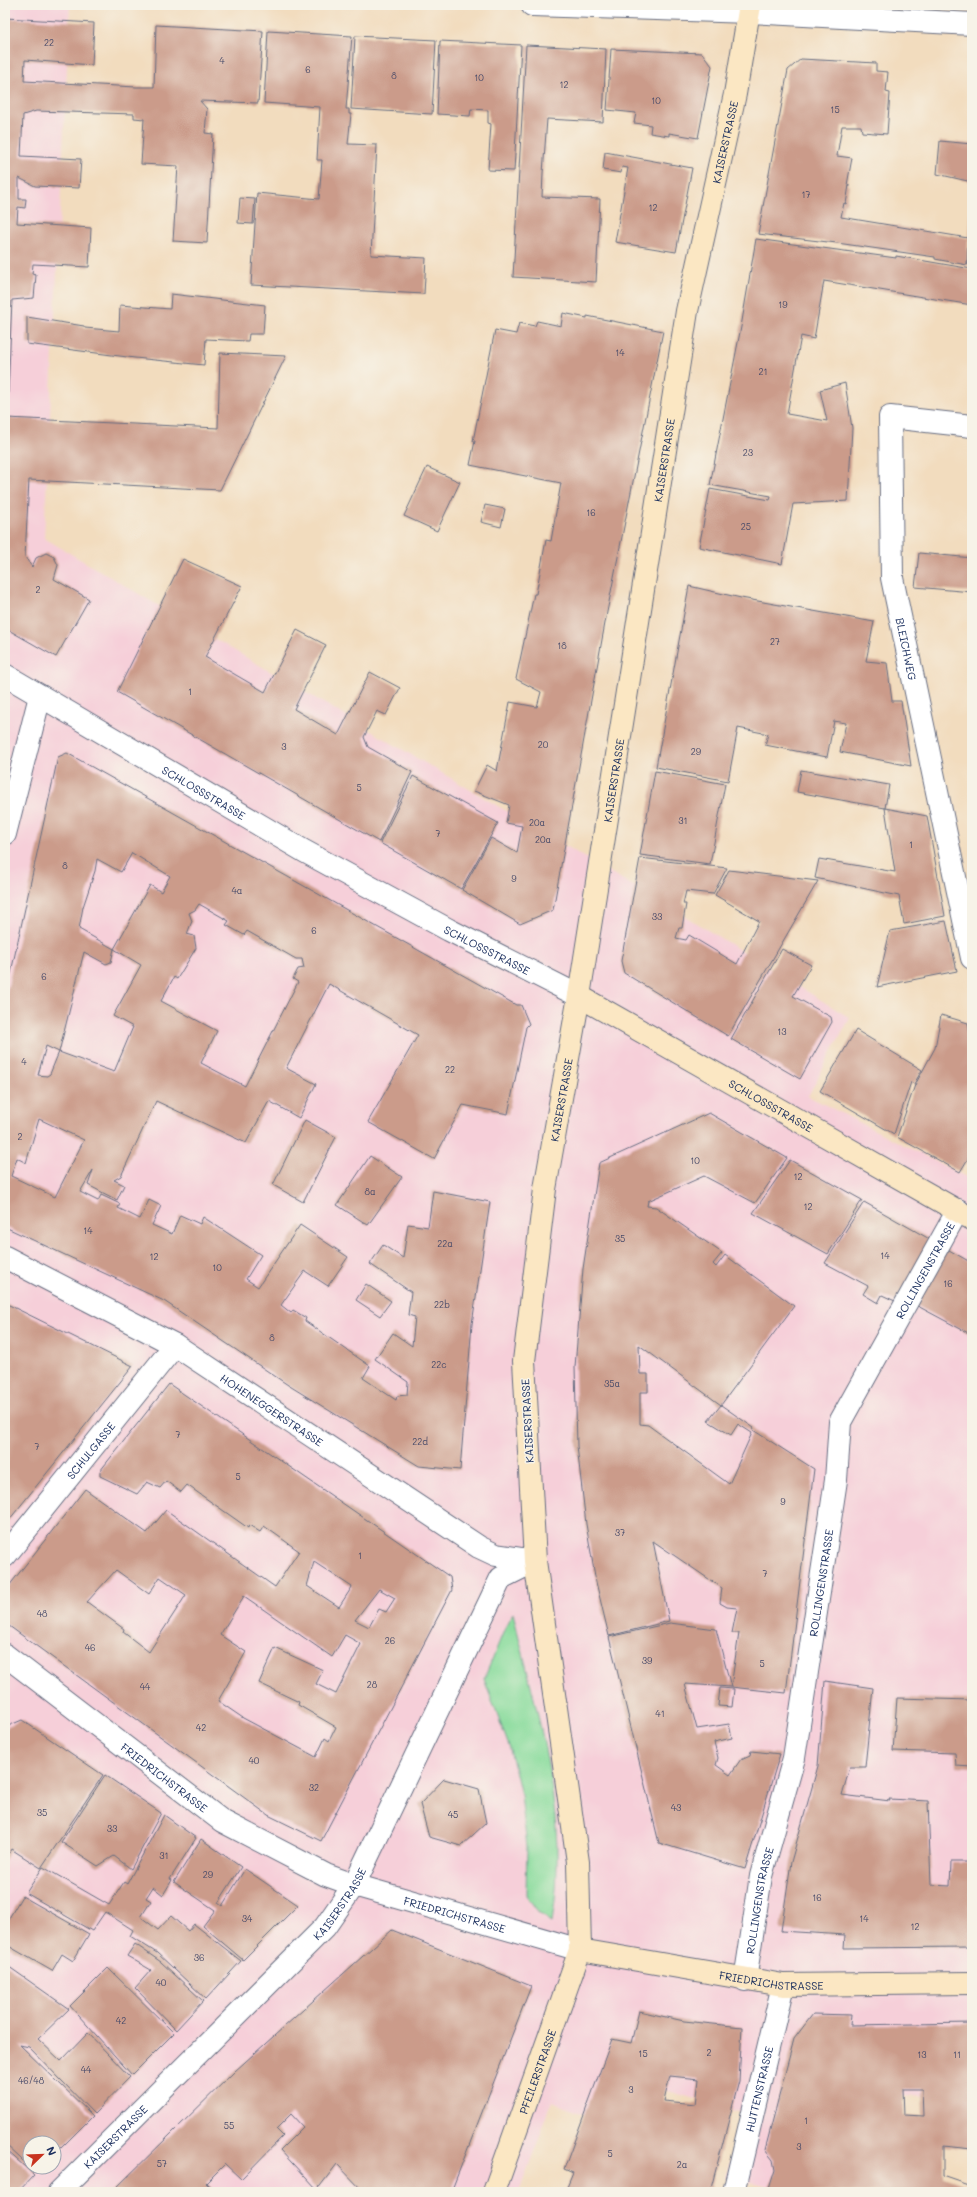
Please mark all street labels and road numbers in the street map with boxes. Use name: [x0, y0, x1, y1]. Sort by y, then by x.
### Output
street label: KAISERSTRASSE: [708, 99, 741, 185]
street label: KAISERSTRASSE: [650, 417, 677, 503]
street label: BLEICHWEG: [893, 616, 921, 682]
street label: KAISERSTRASSE: [599, 737, 627, 823]
street label: SCHLOSSSTRASSE: [160, 762, 249, 823]
street label: SCHLOSSSTRASSE: [442, 921, 533, 978]
street label: KAISERSTRASSE: [546, 1057, 575, 1143]
street label: SCHLOSSSTRASSE: [726, 1075, 816, 1135]
street label: ROLLINGENSTRASSE: [892, 1219, 958, 1321]
street label: HOHENEGGERSTRASSE: [218, 1370, 326, 1449]
street label: KAISERSTRASSE: [517, 1379, 537, 1463]
street label: SCHULGASSE: [63, 1418, 118, 1482]
street label: ROLLINGENSTRASSE: [805, 1528, 836, 1638]
street label: FRIEDRICHSTRASSE: [118, 1739, 211, 1815]
street label: ROLLINGENSTRASSE: [742, 1845, 776, 1955]
street label: KAISERSTRASSE: [309, 1865, 369, 1943]
street label: FRIEDRICHSTRASSE: [402, 1892, 507, 1936]
street label: FRIEDRICHSTRASSE: [718, 1967, 824, 1993]
street label: PFEILERSTRASSE: [515, 2027, 559, 2116]
street label: HUTTENSTRASSE: [741, 2044, 776, 2133]
street label: KAISERSTRASSE: [80, 2101, 150, 2171]

